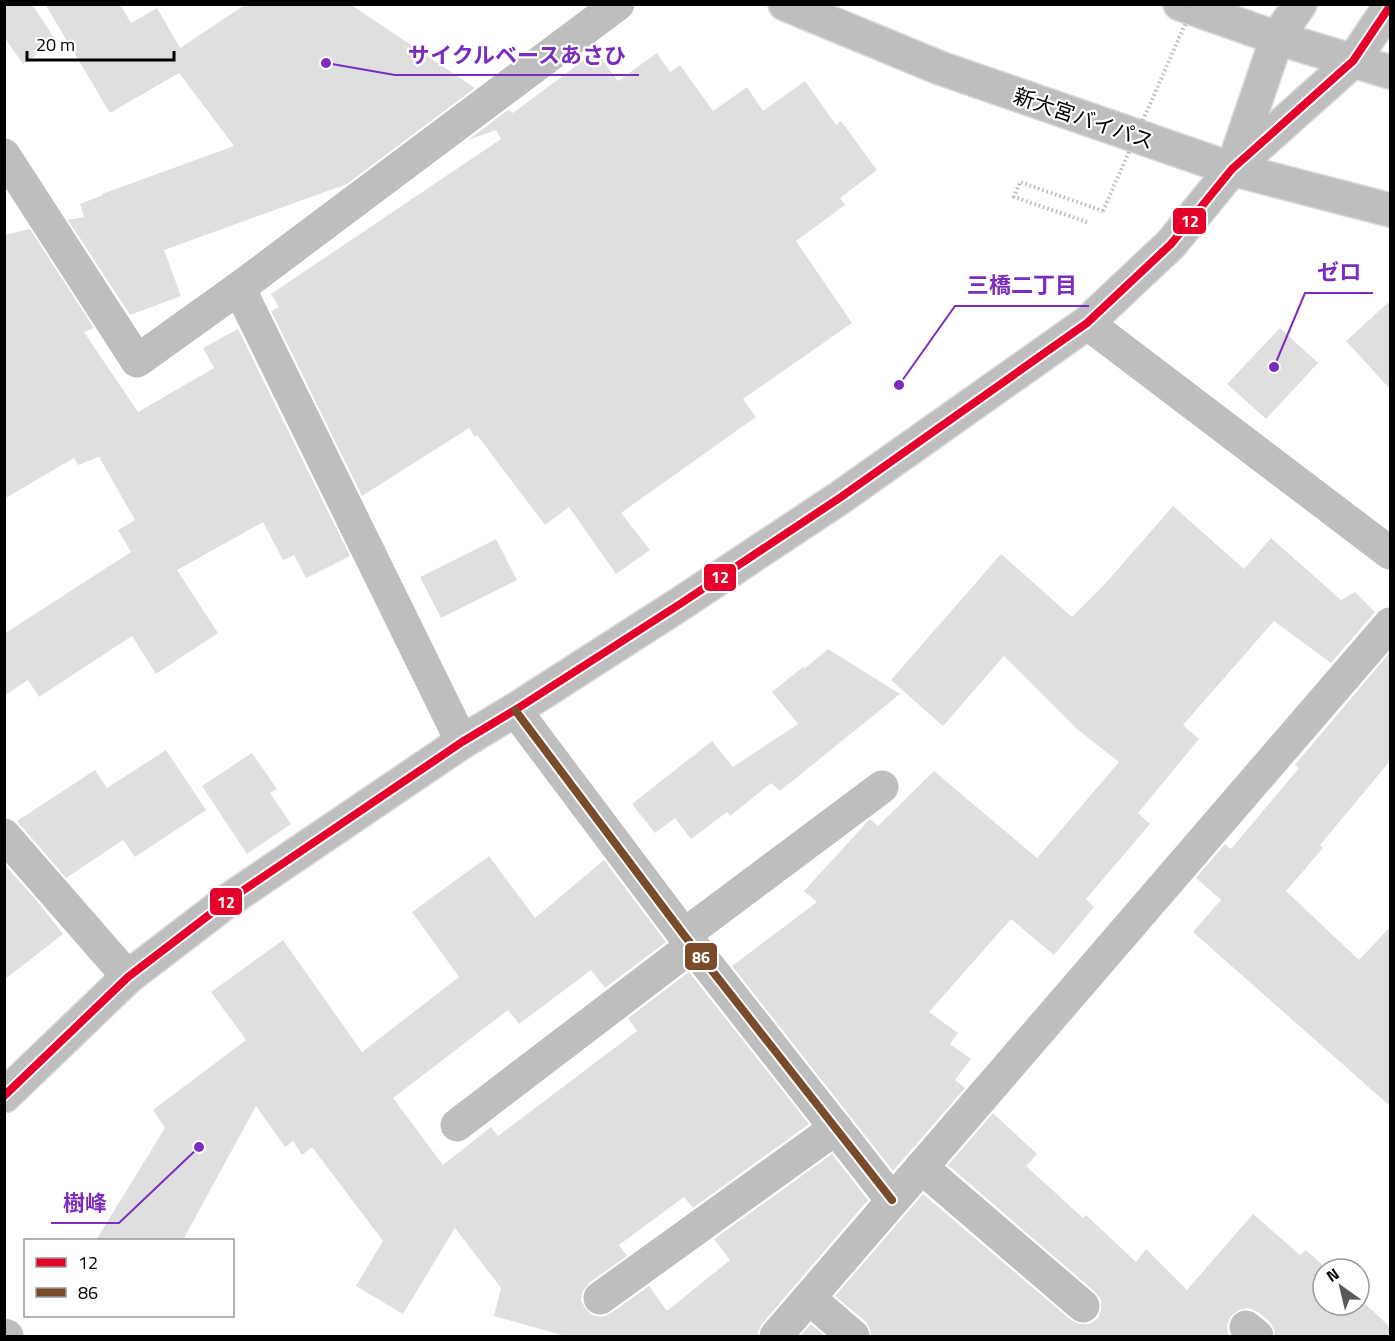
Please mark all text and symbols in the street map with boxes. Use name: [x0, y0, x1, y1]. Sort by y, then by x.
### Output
scale bar: [27, 24, 174, 62]
text: 20 m: [36, 31, 75, 58]
callout: サイクルベースあさひ: [395, 35, 639, 75]
text: サイクルベースあさひ: [408, 38, 626, 72]
street label: 新大宮バイパス: [1009, 79, 1159, 157]
line badge: 12: [1172, 207, 1207, 235]
text: 12: [1181, 209, 1199, 233]
callout: ゼロ: [1305, 253, 1373, 293]
text: ゼロ: [1317, 255, 1361, 289]
callout: 三橋二丁目: [955, 266, 1089, 306]
text: 三橋二丁目: [967, 268, 1077, 302]
line badge: 12: [703, 563, 737, 592]
text: 12: [711, 565, 729, 589]
line badge: 12: [209, 887, 243, 916]
text: 12: [217, 890, 235, 914]
line badge: 86: [684, 942, 718, 971]
text: 86: [692, 945, 710, 969]
callout: 樹峰: [51, 1183, 119, 1223]
text: 樹峰: [63, 1186, 107, 1220]
legend: [24, 1239, 234, 1317]
text: 12: [78, 1249, 98, 1276]
north arrow: [1311, 1257, 1371, 1317]
text: N: [1321, 1262, 1344, 1288]
text: 86: [78, 1279, 98, 1306]

